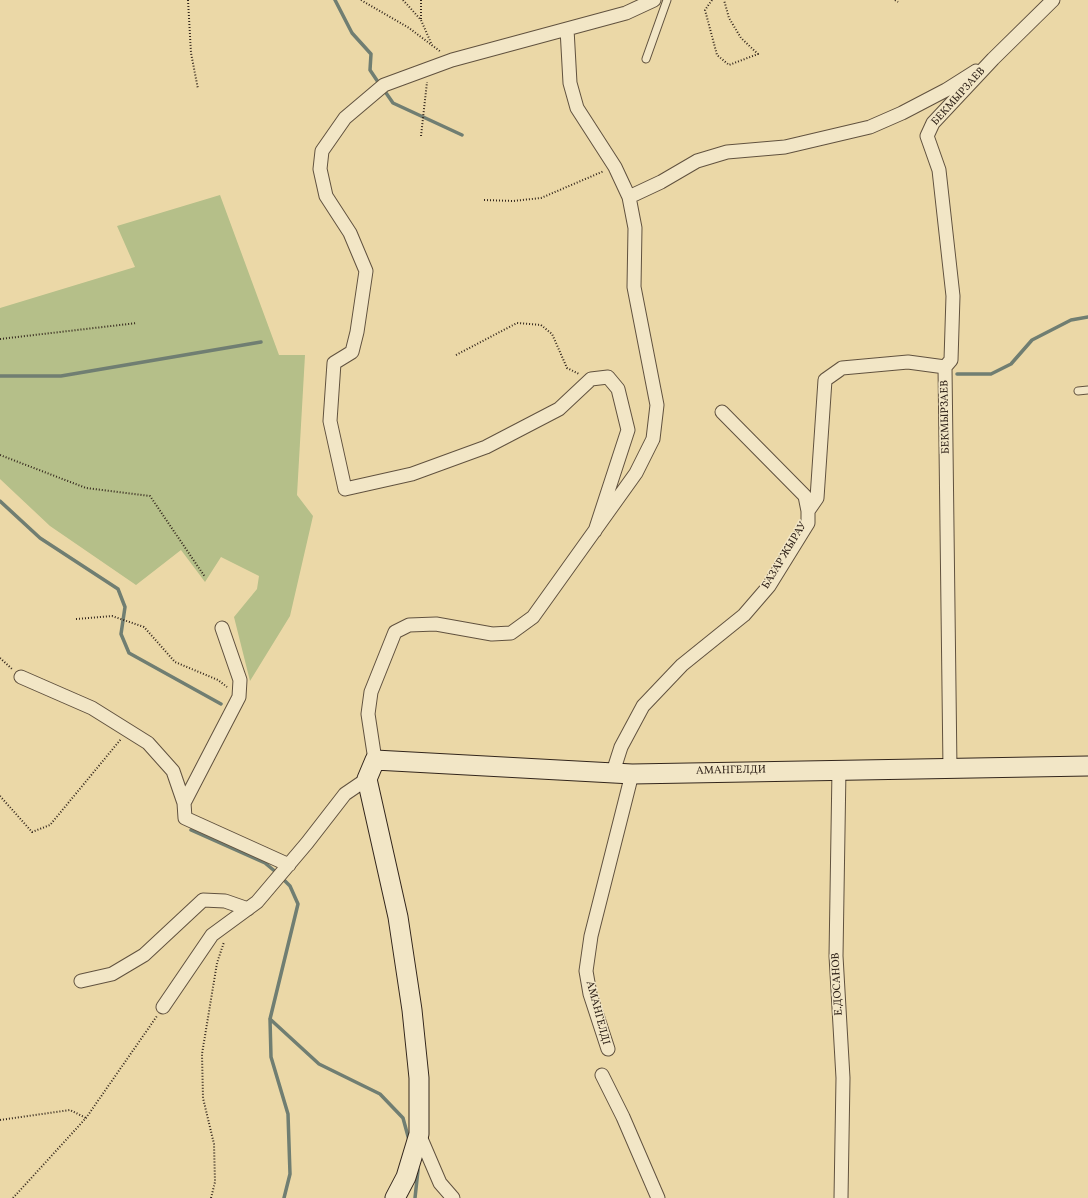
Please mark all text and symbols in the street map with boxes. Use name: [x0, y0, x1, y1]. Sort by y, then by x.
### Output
street label: БЕКМЫРЗАЕВ: [929, 65, 989, 129]
street label: БЕКМЫРЗАЕВ: [939, 380, 953, 454]
street label: БАЗАР ЖЫРАУ: [760, 520, 810, 592]
street label: АМАНГЕЛДИ: [696, 764, 766, 778]
street label: Е.ДОСАНОВ: [830, 952, 846, 1016]
street label: АМАНГЕЛДІ: [582, 980, 612, 1046]

